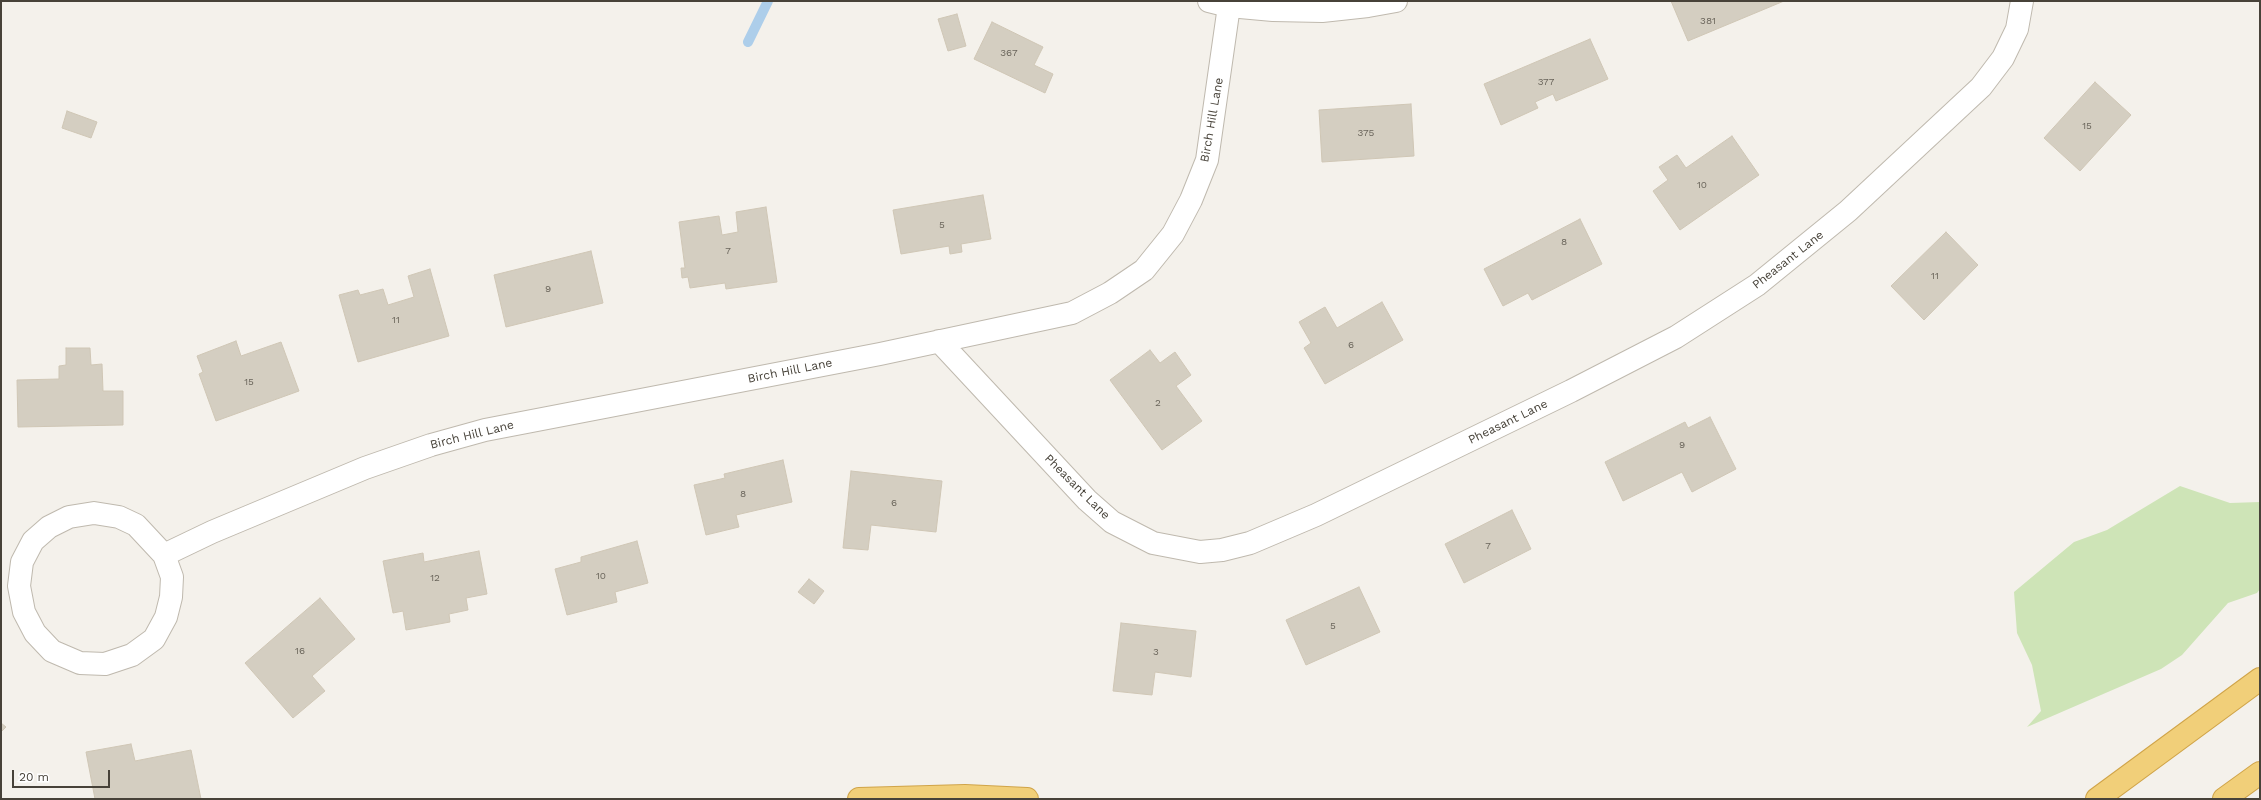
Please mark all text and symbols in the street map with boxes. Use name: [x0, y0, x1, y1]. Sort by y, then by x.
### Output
house number: 381: [1700, 15, 1716, 27]
house number: 367: [1000, 47, 1018, 59]
house number: 377: [1538, 76, 1554, 88]
street label: Birch Hill Lane: [1197, 77, 1227, 163]
house number: 15: [2082, 120, 2092, 132]
house number: 375: [1358, 127, 1374, 139]
house number: 10: [1697, 179, 1707, 191]
house number: 5: [939, 219, 945, 231]
street label: Pheasant Lane: [1750, 228, 1826, 292]
house number: 8: [1561, 236, 1567, 248]
house number: 7: [725, 245, 731, 257]
house number: 11: [1931, 270, 1939, 282]
house number: 9: [545, 283, 551, 295]
house number: 11: [392, 314, 400, 326]
house number: 6: [1348, 339, 1354, 351]
street label: Birch Hill Lane: [747, 356, 833, 386]
house number: 15: [244, 376, 254, 388]
house number: 2: [1155, 397, 1161, 409]
street label: Pheasant Lane: [1466, 397, 1550, 447]
street label: Birch Hill Lane: [429, 418, 515, 452]
house number: 9: [1679, 439, 1685, 451]
street label: Pheasant Lane: [1041, 451, 1113, 523]
house number: 8: [740, 488, 746, 500]
house number: 6: [891, 497, 897, 509]
house number: 7: [1485, 540, 1491, 552]
house number: 10: [596, 570, 606, 582]
house number: 12: [430, 572, 440, 584]
house number: 5: [1330, 620, 1336, 632]
house number: 16: [295, 645, 305, 657]
house number: 3: [1153, 646, 1159, 658]
scale bar: [14, 762, 112, 788]
text: 20 m: [19, 770, 49, 784]

